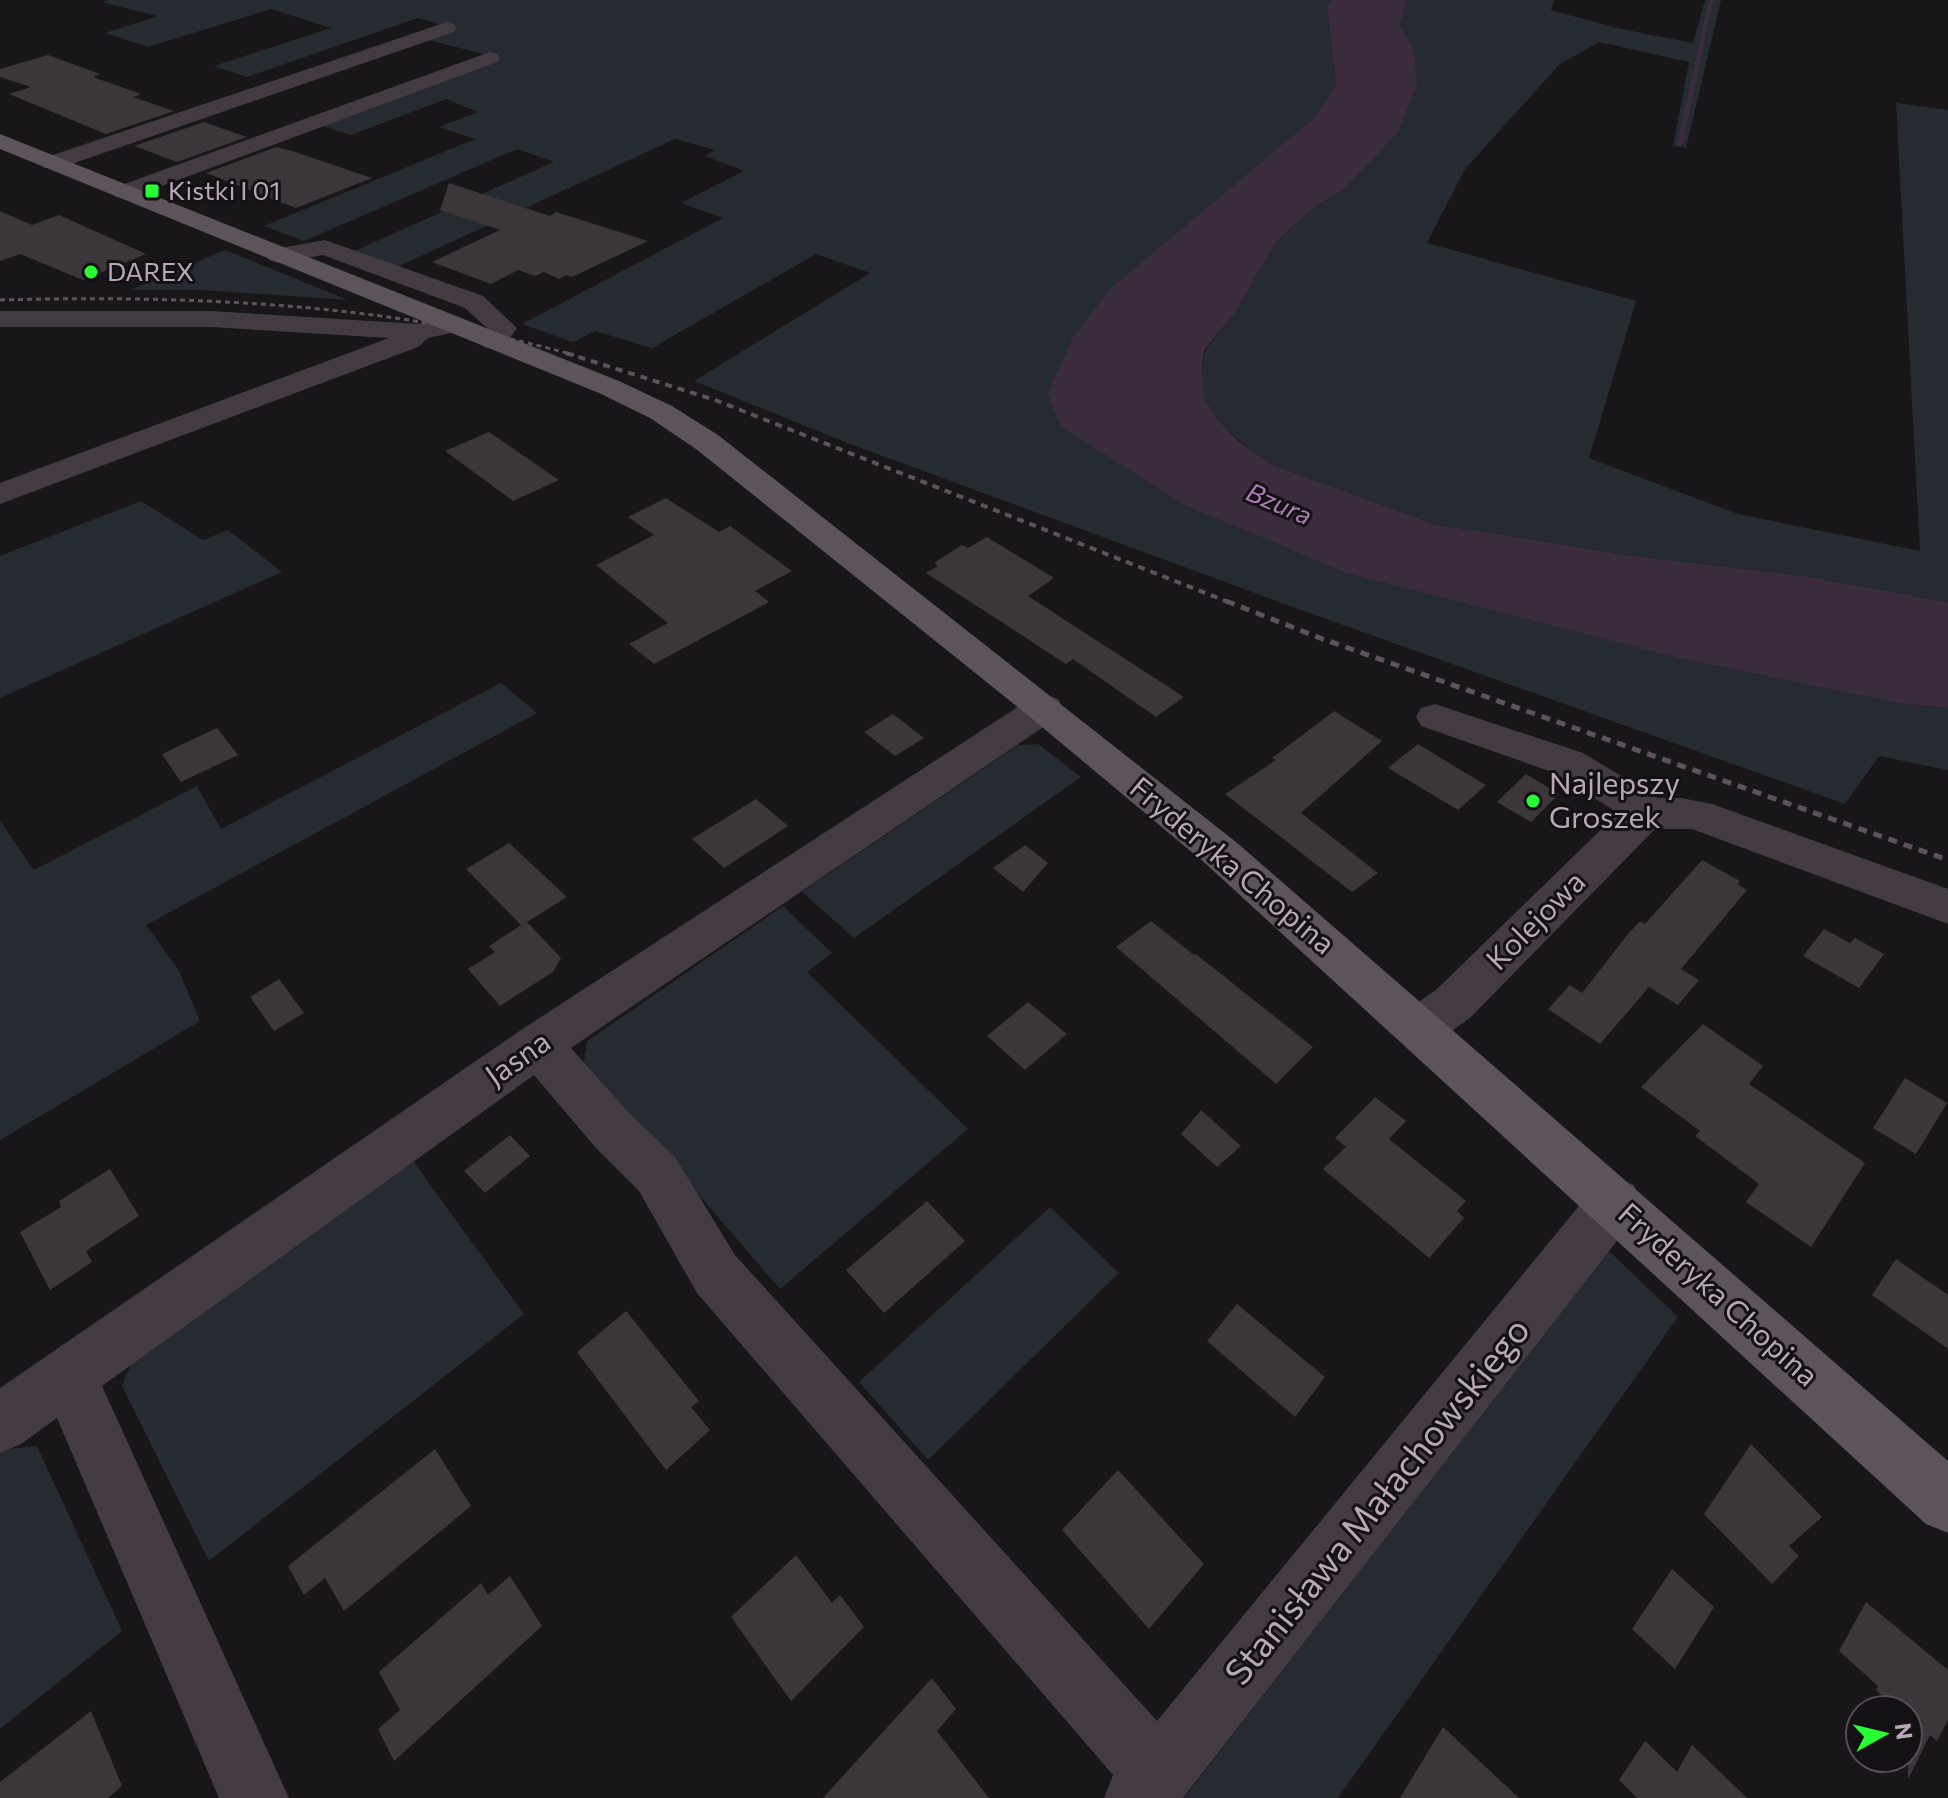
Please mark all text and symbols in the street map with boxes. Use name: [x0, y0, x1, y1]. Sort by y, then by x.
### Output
place label: Kistki I 01: [168, 174, 281, 205]
marker: Kistki I 01: [143, 182, 161, 200]
place label: DAREX: [107, 255, 194, 286]
marker: DAREX: [82, 263, 100, 281]
water label: Bzura: [1242, 475, 1317, 530]
place label: Najlepszy Groszek: [1549, 763, 1680, 834]
street label: Fryderyka Chopina: [1124, 768, 1344, 961]
marker: Najlepszy Groszek: [1524, 792, 1542, 810]
street label: Kolejowa: [1477, 862, 1591, 976]
street label: Jasna: [477, 1021, 556, 1092]
street label: Fryderyka Chopina: [1612, 1194, 1827, 1393]
street label: Stanisława Małachowskiego: [1214, 1307, 1537, 1692]
north arrow: [1844, 1694, 1924, 1774]
text: N: [1890, 1721, 1919, 1741]

